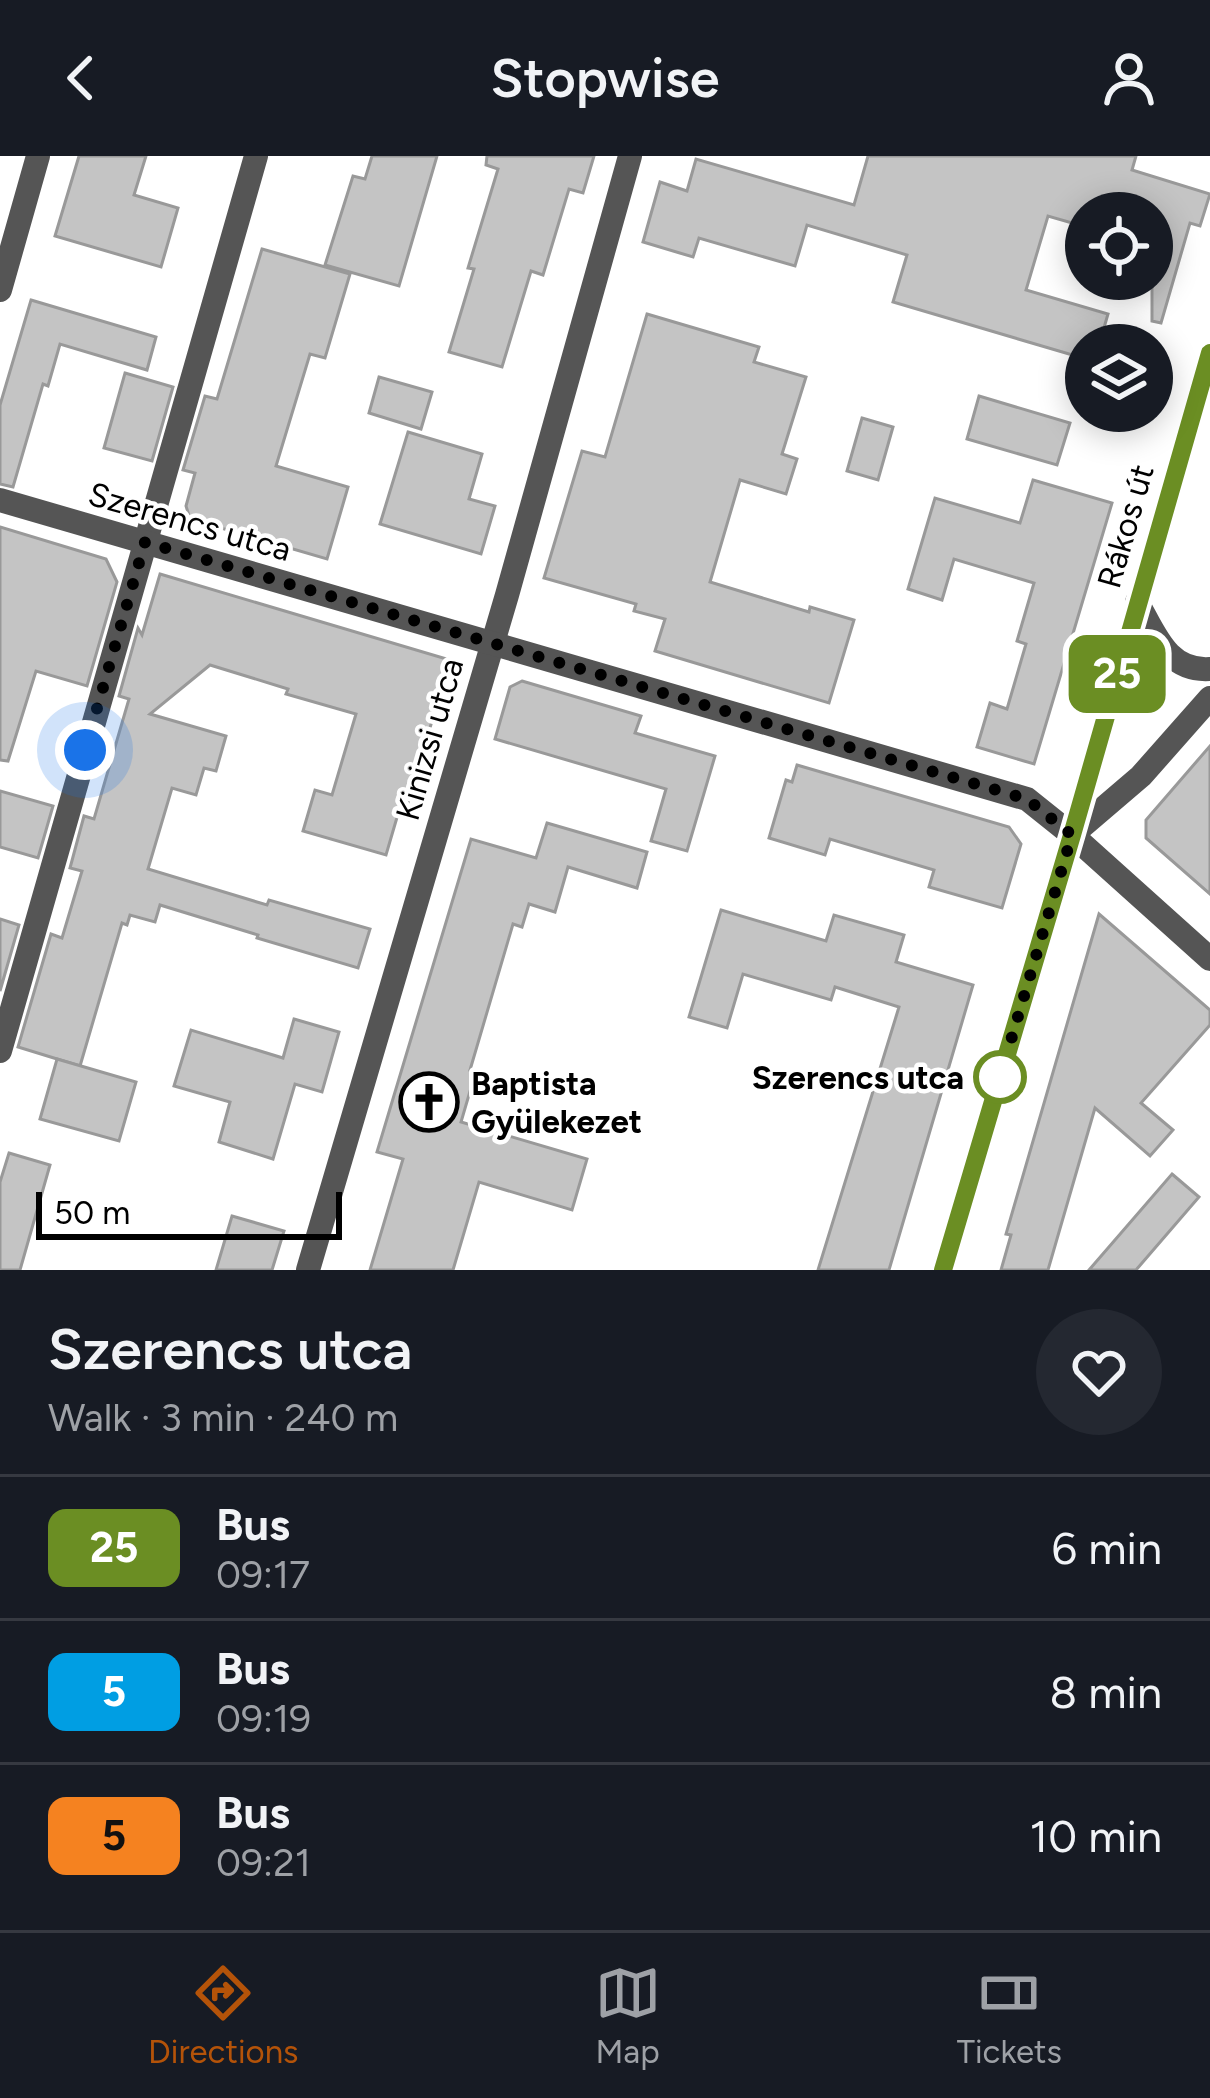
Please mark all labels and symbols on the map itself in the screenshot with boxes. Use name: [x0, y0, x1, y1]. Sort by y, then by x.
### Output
street label: Rákos út: [1089, 460, 1162, 592]
street label: Szerencs utca: [84, 474, 296, 569]
line badge: 25: [1063, 635, 1171, 713]
street label: Kinizsi utca: [388, 654, 471, 825]
your location: [55, 720, 115, 780]
marker: Szerencs utca: [975, 1052, 1025, 1102]
place label: Szerencs utca: [752, 1058, 964, 1097]
place label: Baptista Gyülekezet: [471, 1064, 642, 1141]
church icon: Baptista Gyülekezet: [398, 1071, 460, 1133]
scale bar: [36, 1186, 342, 1239]

